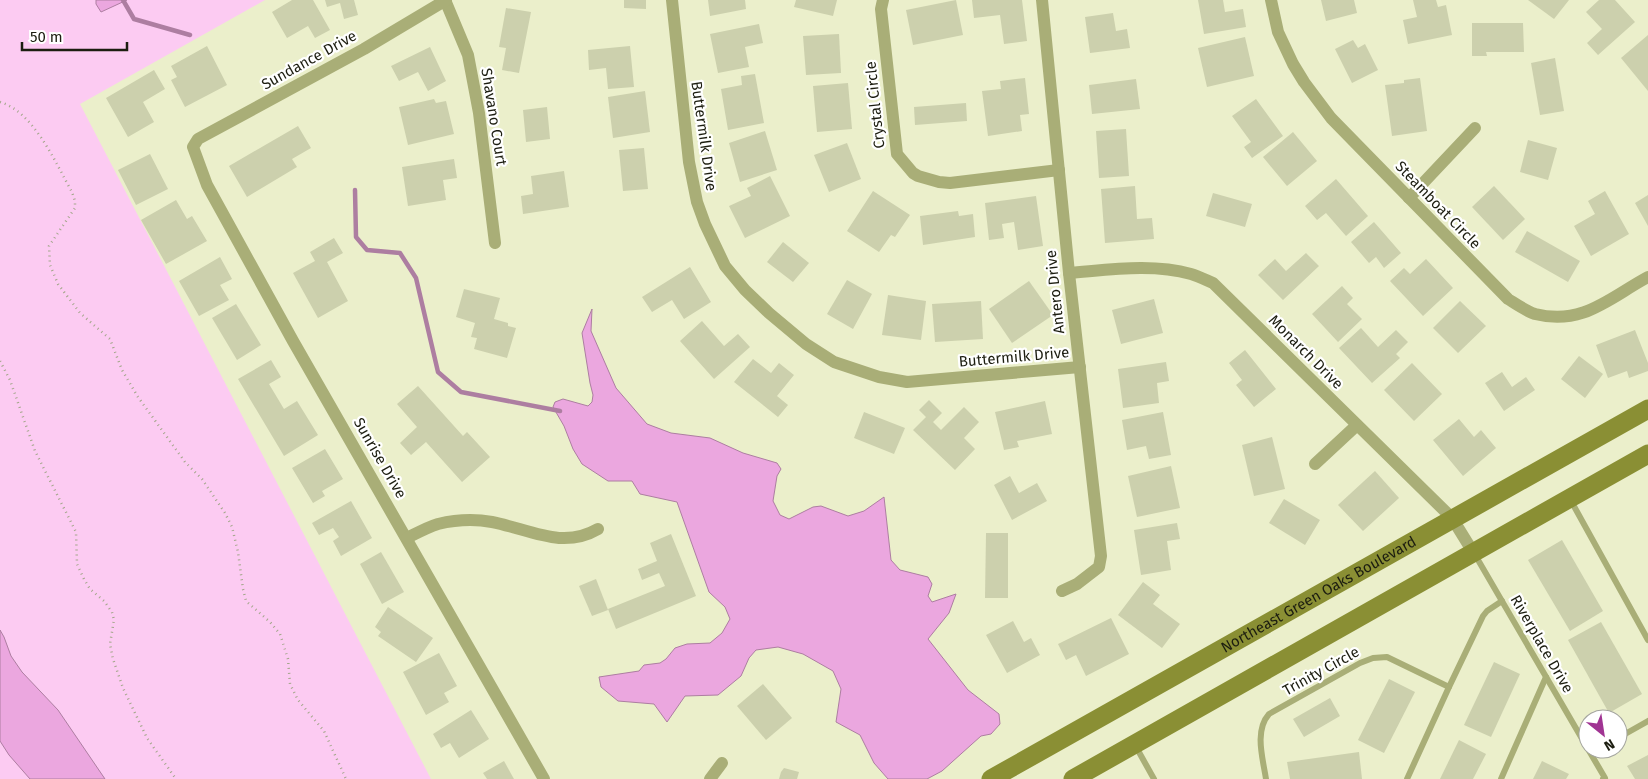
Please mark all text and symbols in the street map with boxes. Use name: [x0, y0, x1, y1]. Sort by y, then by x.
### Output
scale bar: [22, 20, 128, 52]
street label: Sundance Drive: [258, 26, 360, 94]
text: 50 m: [30, 28, 63, 46]
street label: Crystal Circle: [861, 61, 889, 149]
street label: Shavano Court: [477, 67, 511, 168]
street label: Buttermilk Drive: [687, 80, 721, 192]
street label: Steamboat Circle: [1392, 157, 1484, 253]
street label: Antero Drive: [1042, 249, 1068, 335]
street label: Monarch Drive: [1265, 311, 1347, 393]
street label: Buttermilk Drive: [958, 343, 1070, 371]
street label: Sunrise Drive: [350, 415, 410, 501]
street label: Northeast Green Oaks Boulevard: [1218, 532, 1419, 657]
street label: Riverplace Drive: [1507, 592, 1577, 696]
street label: Trinity Circle: [1280, 643, 1362, 699]
north arrow: [1578, 709, 1628, 759]
text: N: [1601, 735, 1618, 755]

